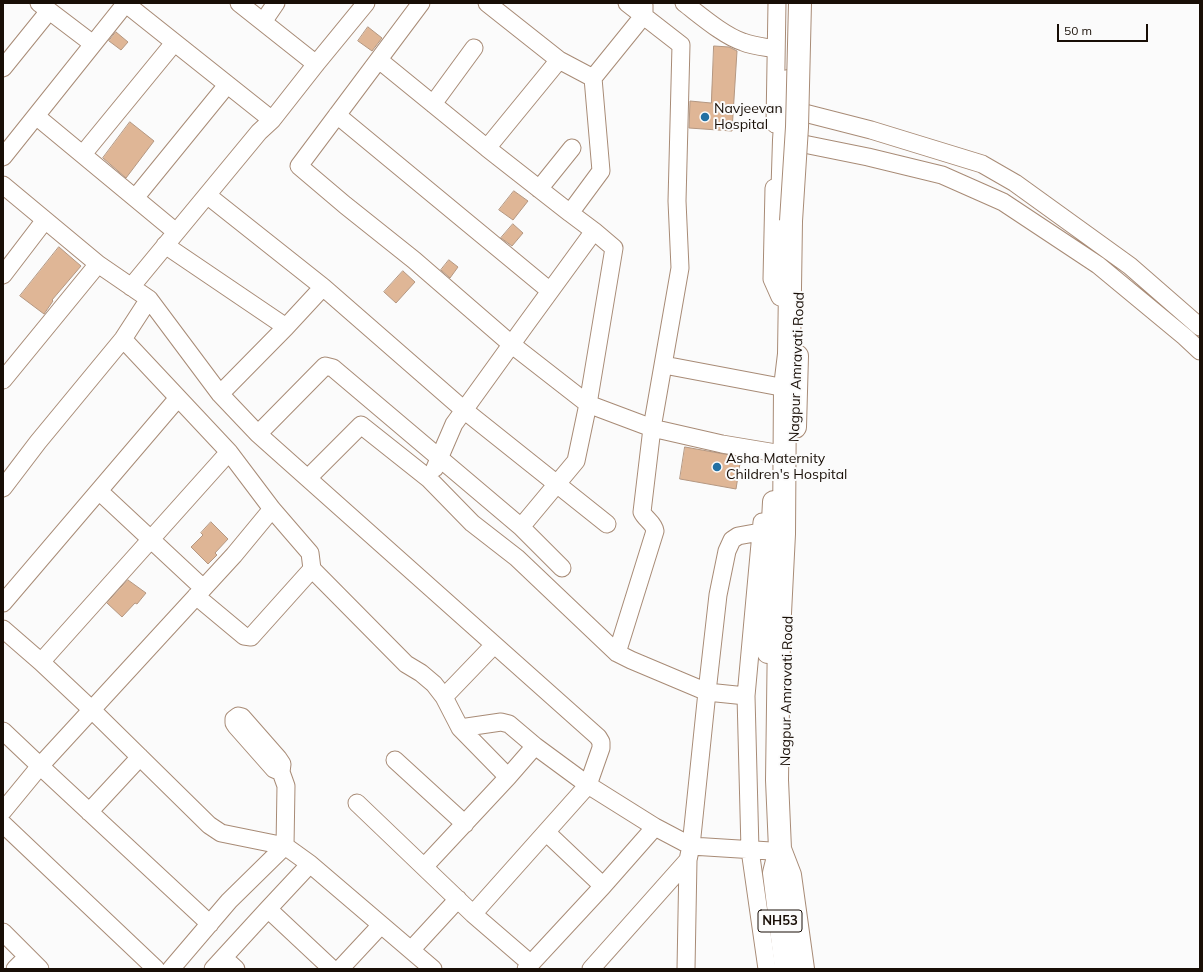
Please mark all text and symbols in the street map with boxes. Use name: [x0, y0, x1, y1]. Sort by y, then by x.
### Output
scale bar: [1059, 16, 1150, 42]
text: 50 m: [1064, 23, 1092, 38]
place label: Navjeevan Hospital: [714, 101, 783, 134]
marker: Navjeevan Hospital: [699, 111, 711, 123]
street label: Nagpur Amravati Road: [786, 292, 808, 442]
place label: Asha Maternity Children's Hospital: [726, 451, 847, 484]
marker: Asha Maternity Children's Hospital: [711, 461, 723, 473]
street label: Nagpur Amravati Road: [777, 616, 797, 766]
road number: NH53: [758, 910, 802, 932]

